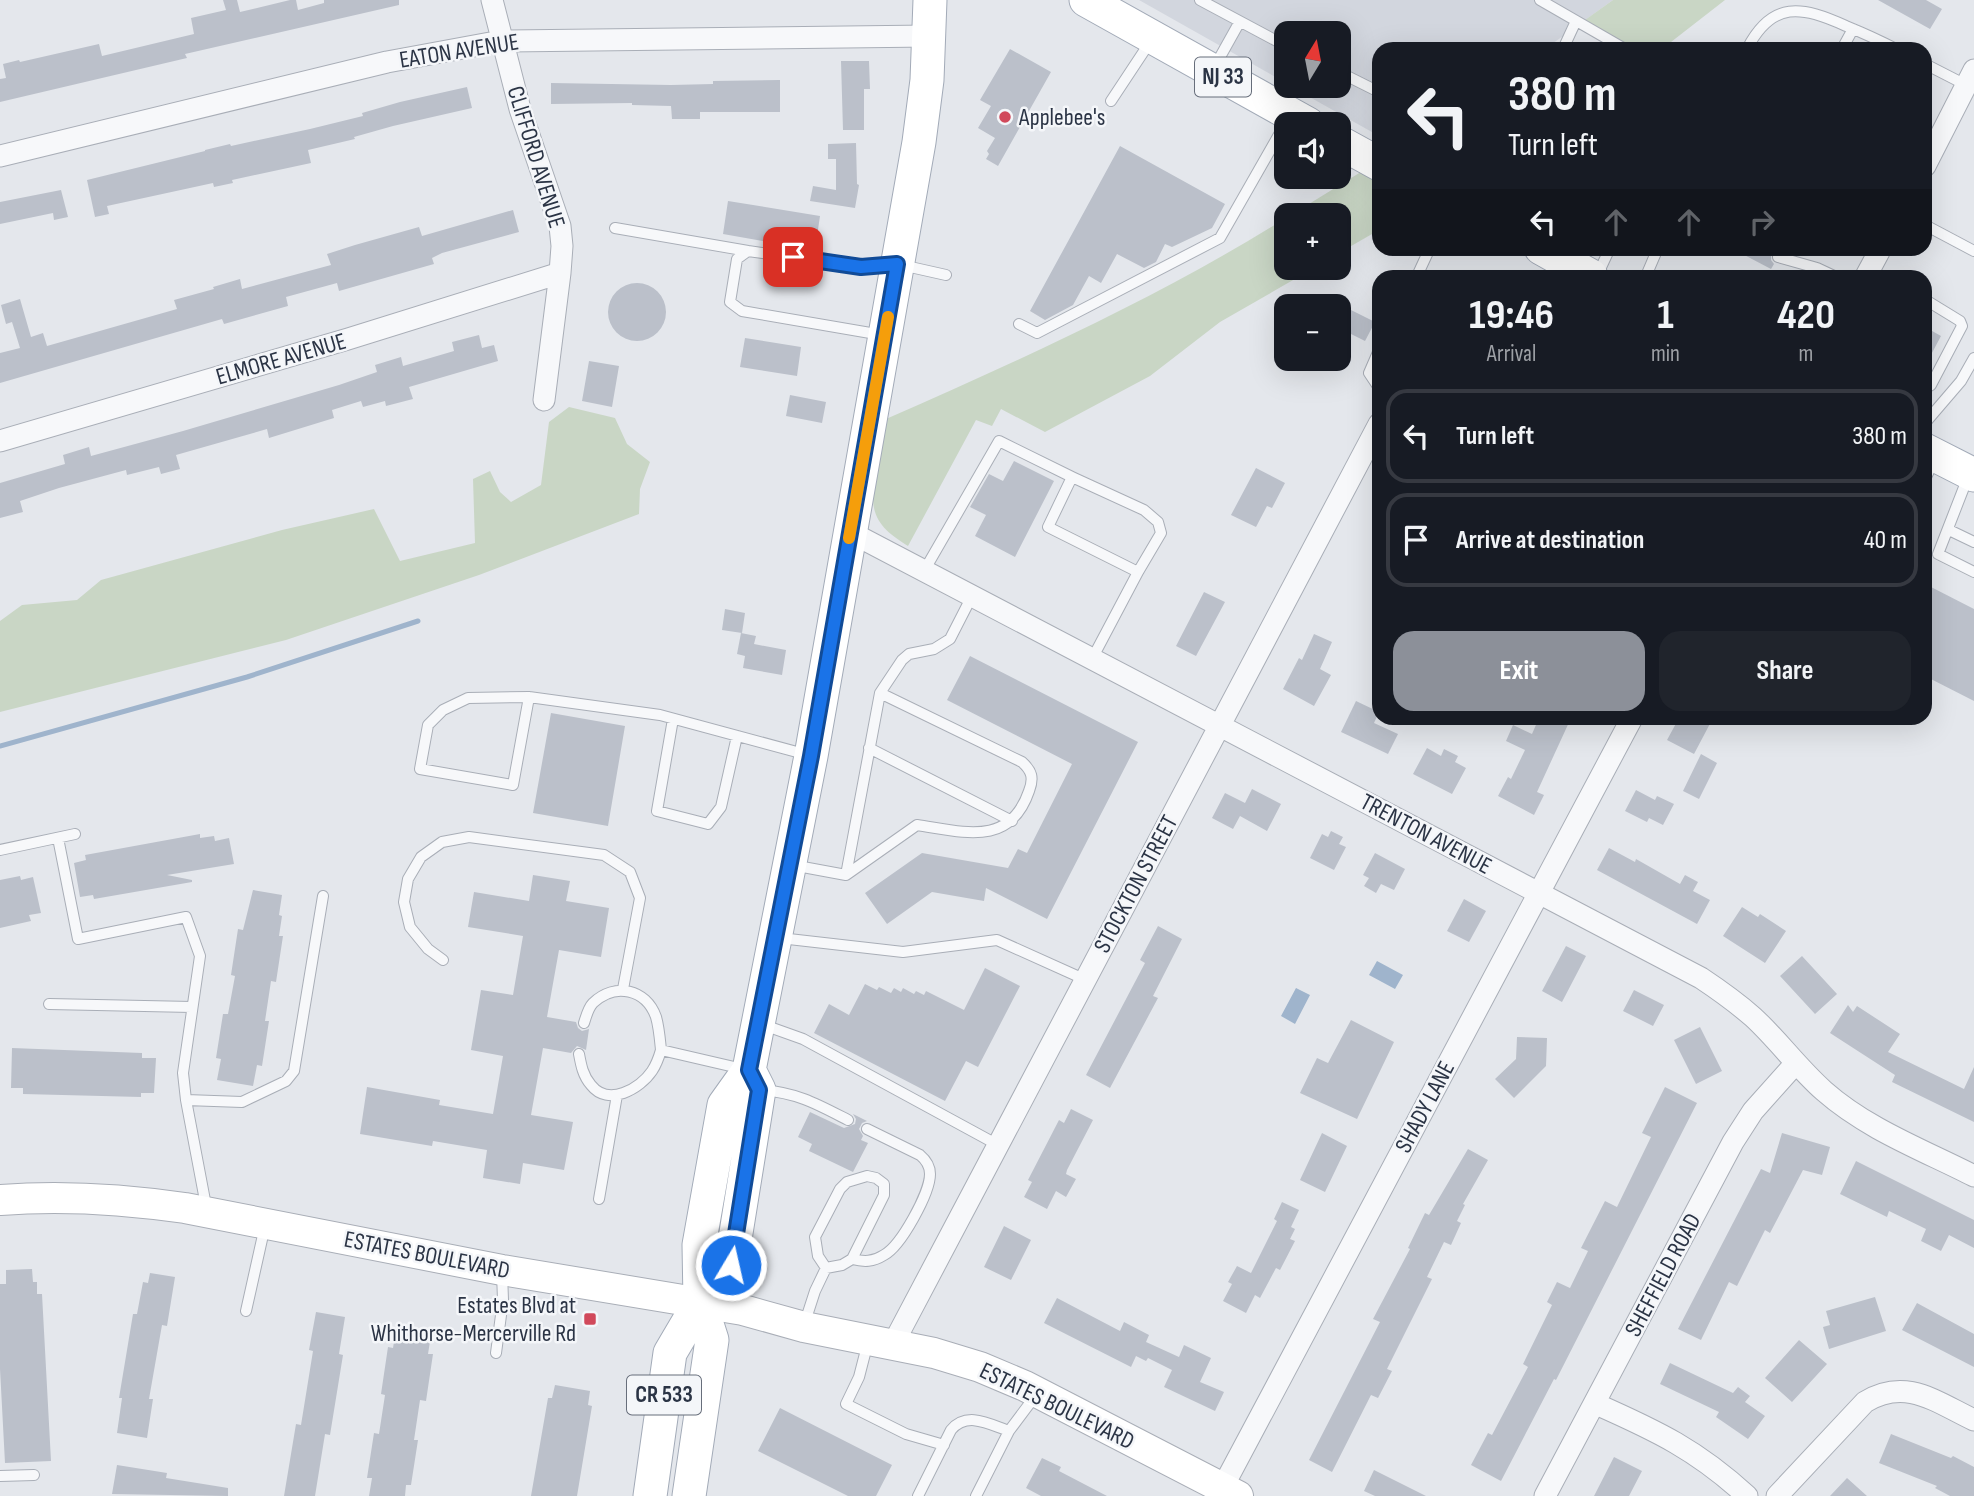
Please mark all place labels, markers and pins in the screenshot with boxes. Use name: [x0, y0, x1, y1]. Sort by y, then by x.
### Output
place label: Applebee's: [1018, 103, 1105, 132]
marker: Applebee's: [997, 109, 1013, 125]
pin: [763, 227, 823, 287]
place label: Estates Blvd at Whithorse-Mercerville Rd: [371, 1291, 576, 1348]
marker: Estates Blvd at Whithorse-Mercerville Rd: [582, 1311, 598, 1327]

